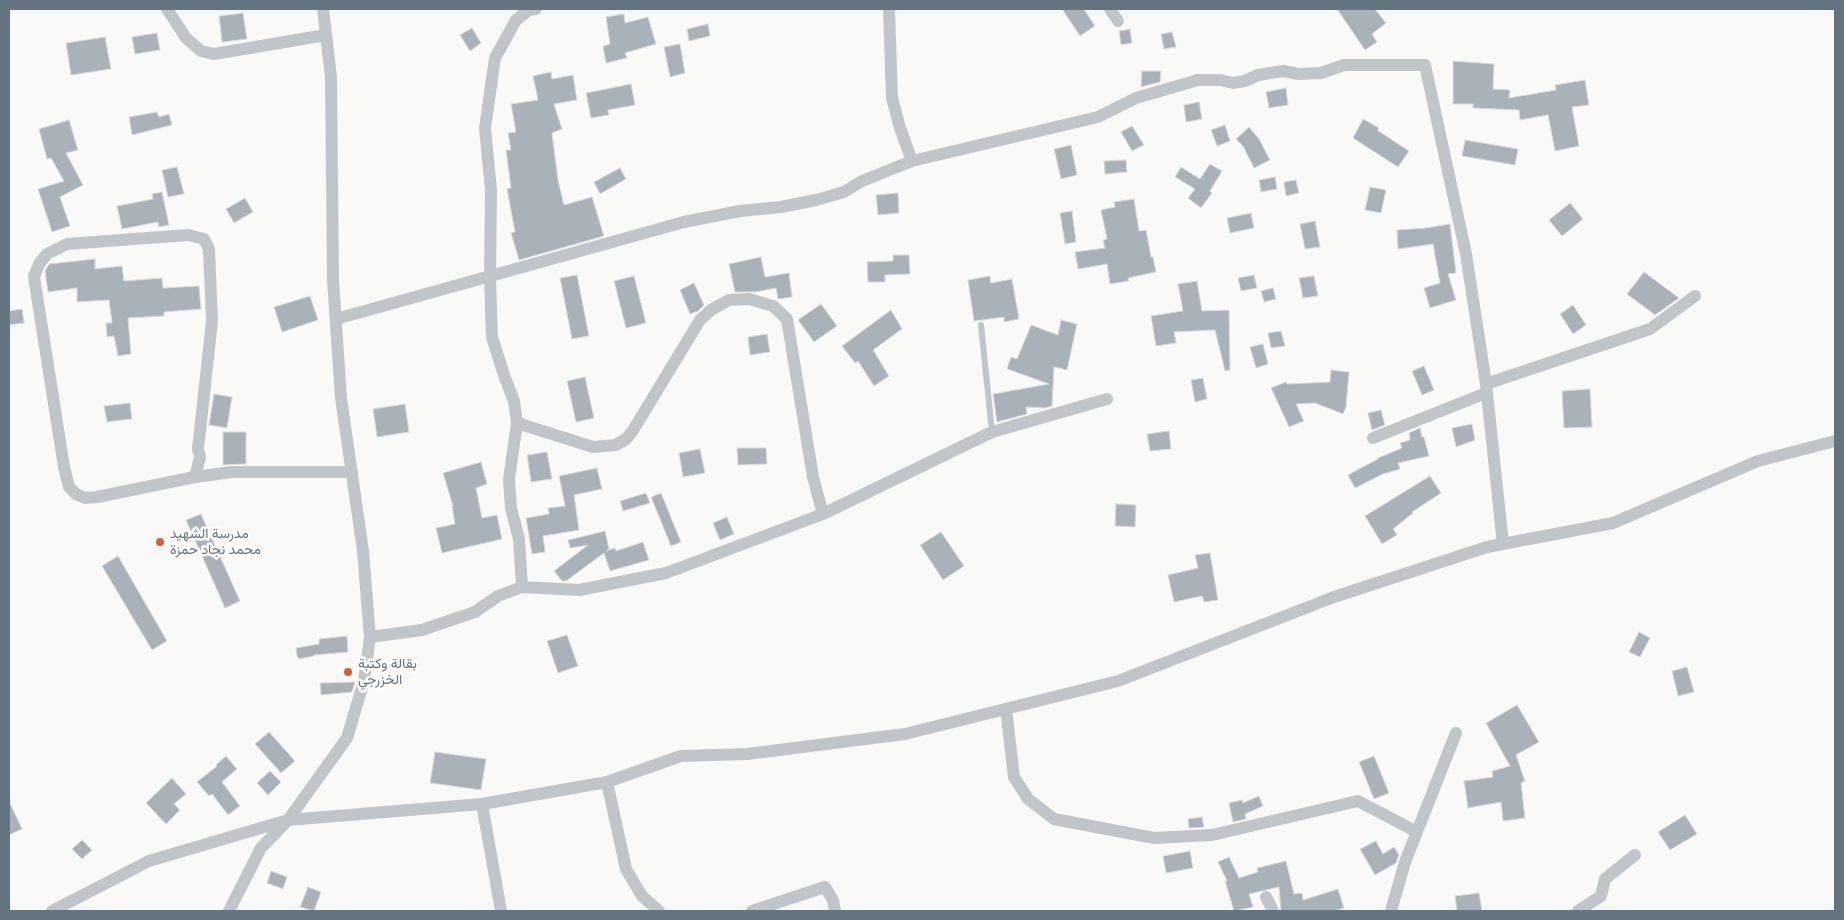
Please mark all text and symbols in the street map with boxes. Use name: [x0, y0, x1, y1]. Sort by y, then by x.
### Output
place label: مدرسة الشهيد محمد نجاد حمزة: [170, 526, 261, 558]
marker: مدرسة الشهيد محمد نجاد حمزة: [154, 536, 166, 548]
place label: بقالة وكتبة الخزرجي: [358, 656, 417, 689]
marker: بقالة وكتبة الخزرجي: [342, 666, 354, 678]

